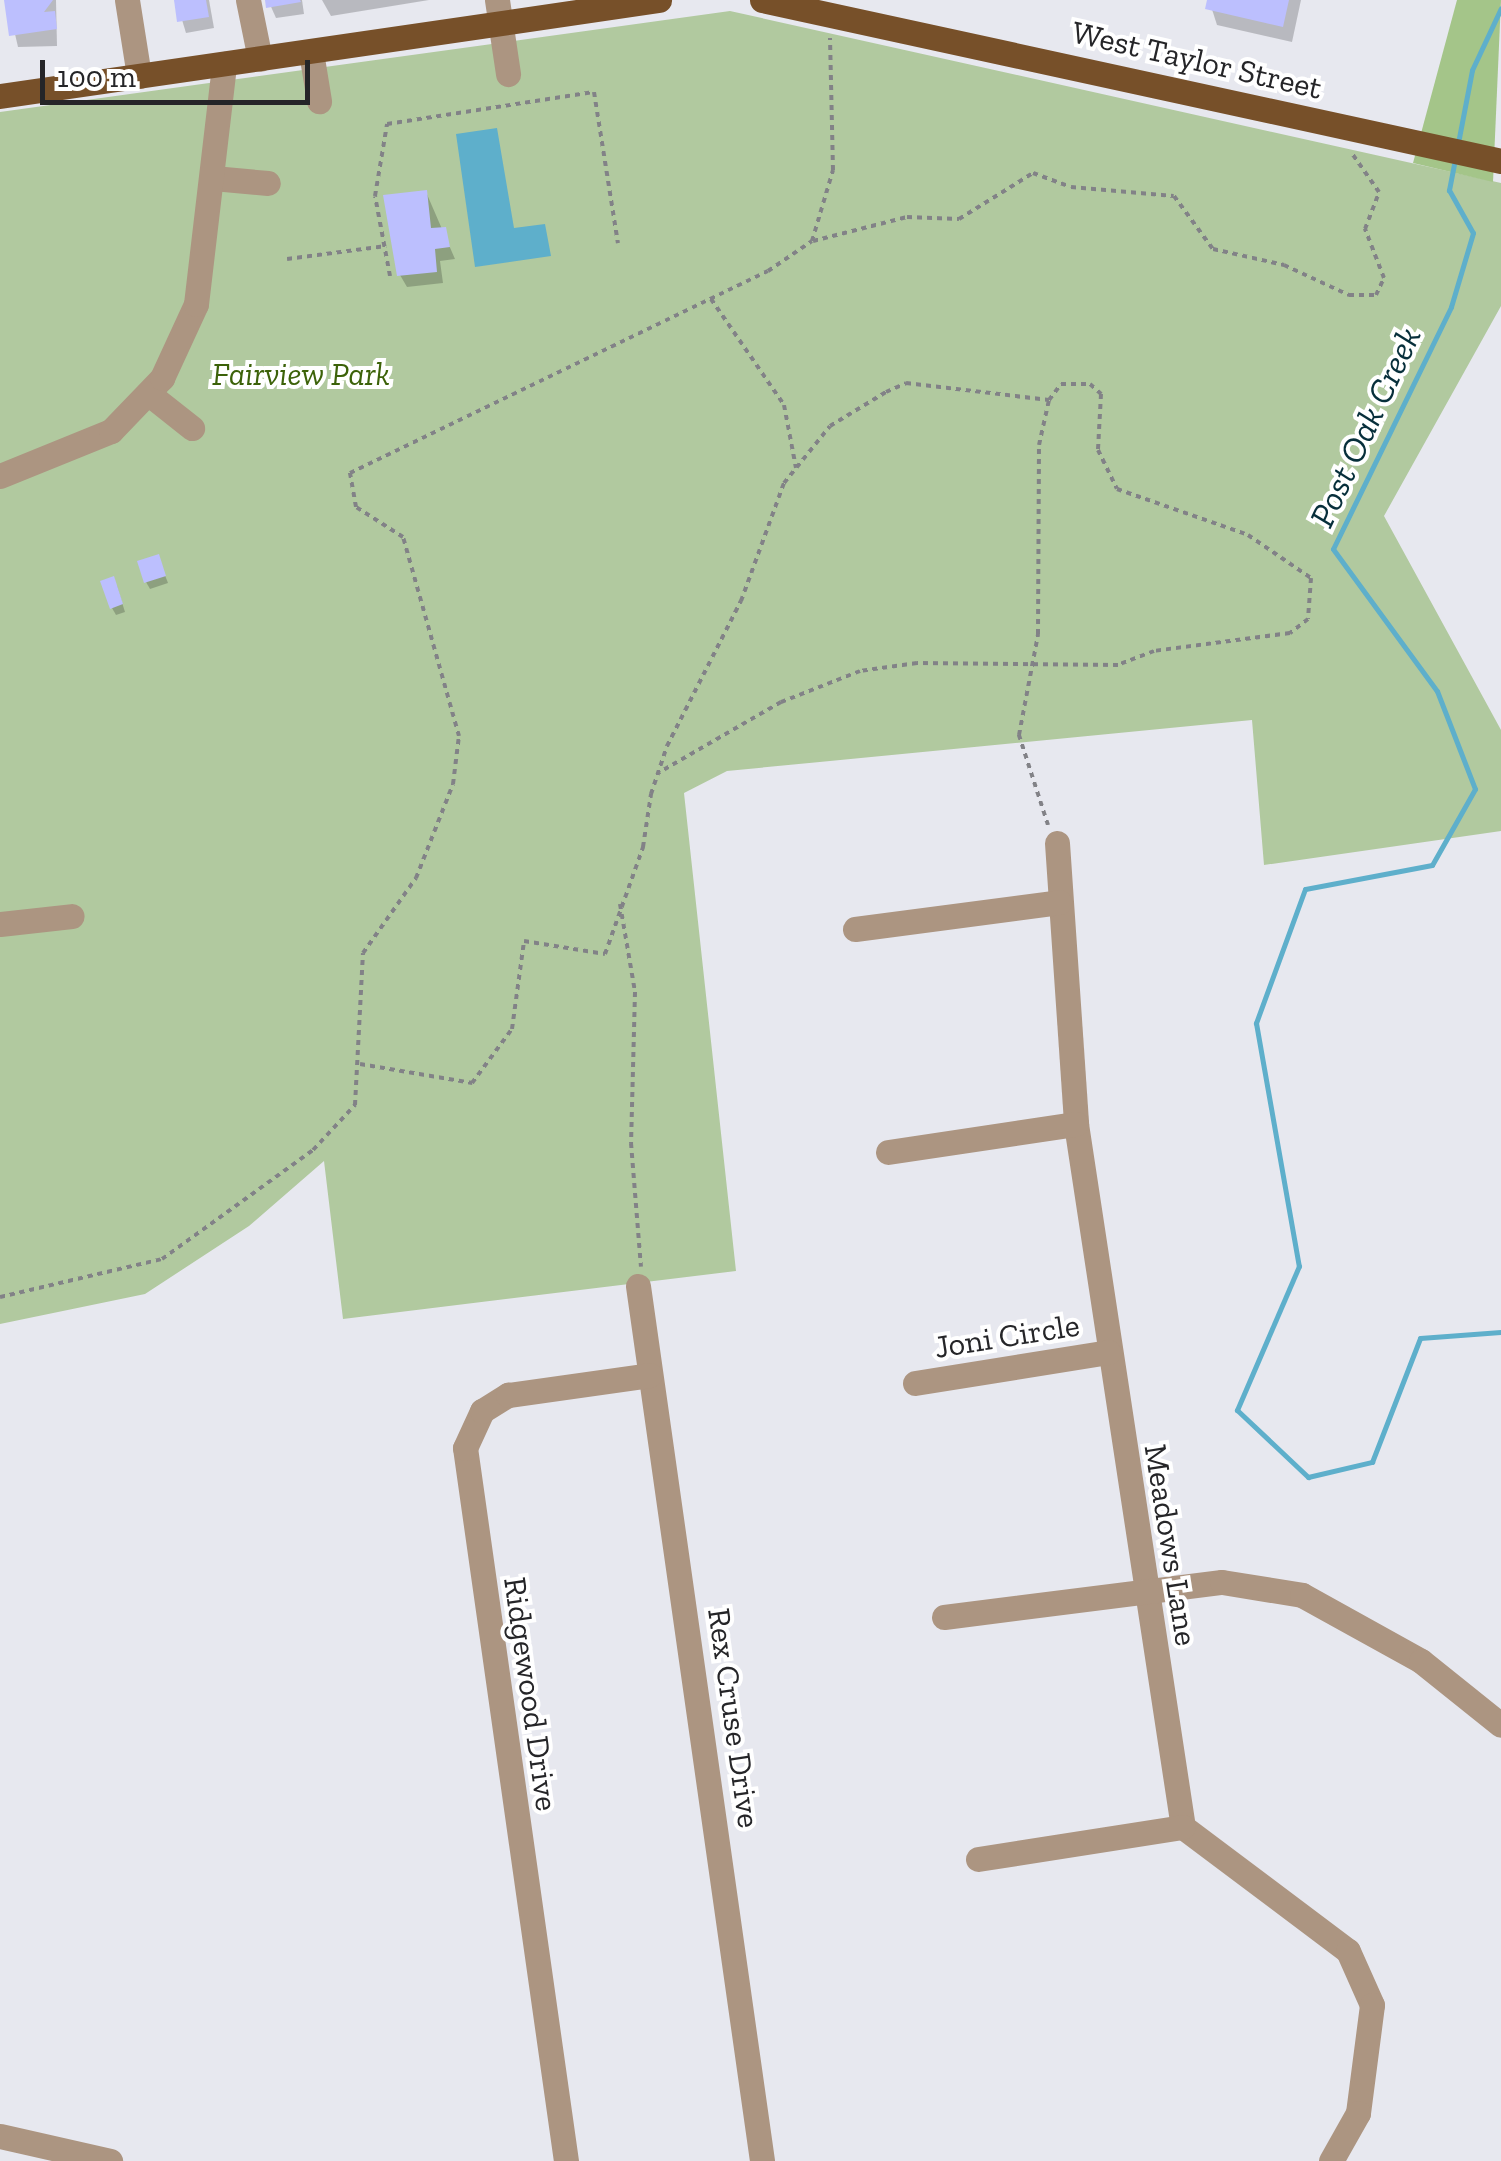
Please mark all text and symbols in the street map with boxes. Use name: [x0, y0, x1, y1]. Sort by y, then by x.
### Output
street label: West Taylor Street: [1068, 12, 1326, 108]
scale bar: [45, 40, 315, 102]
text: 100 m: [57, 59, 136, 95]
water label: Post Oak Creek: [1300, 320, 1430, 534]
park label: Fairview Park: [212, 355, 390, 393]
street label: Joni Circle: [932, 1306, 1082, 1366]
street label: Meadows Lane: [1136, 1442, 1206, 1648]
street label: Ridgewood Drive: [496, 1575, 566, 1813]
street label: Rex Cruse Drive: [700, 1606, 768, 1830]

